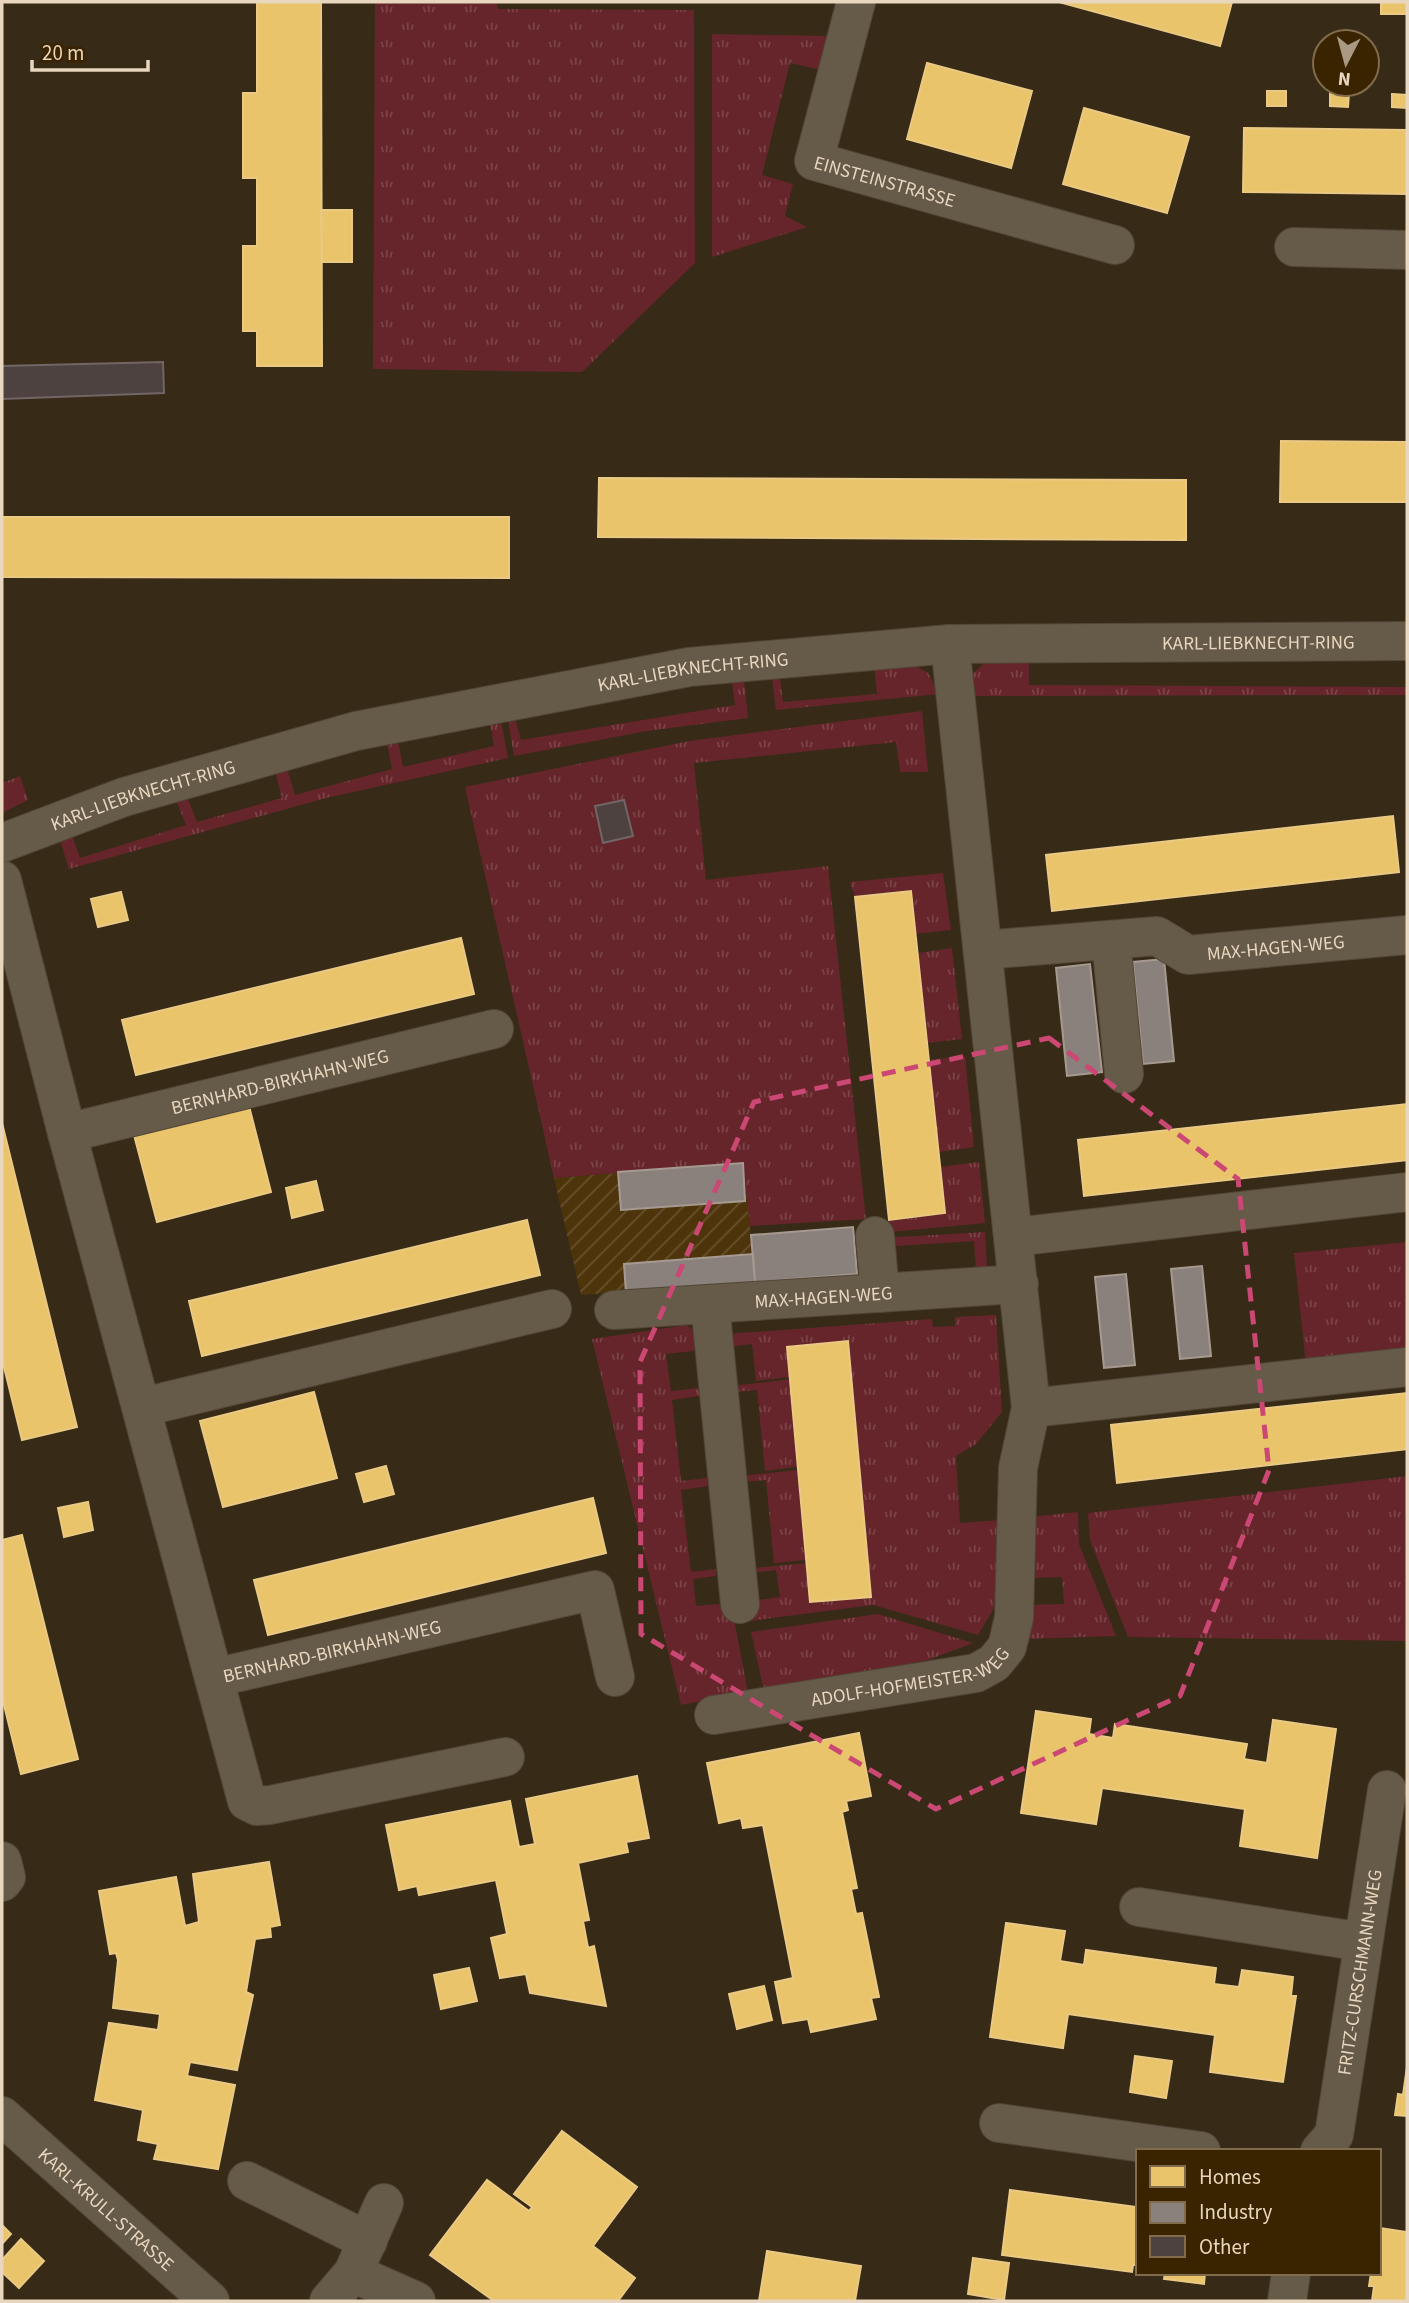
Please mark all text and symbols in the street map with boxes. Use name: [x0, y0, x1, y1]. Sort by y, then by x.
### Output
scale bar: [32, 28, 147, 72]
north arrow: [1311, 28, 1381, 98]
text: 20 m: [42, 38, 84, 68]
text: N: [1337, 64, 1352, 93]
street label: EINSTEINSTRASSE: [811, 150, 958, 215]
street label: KARL-LIEBKNECHT-RING: [1162, 629, 1355, 658]
street label: KARL-LIEBKNECHT-RING: [595, 646, 790, 699]
street label: KARL-LIEBKNECHT-RING: [47, 754, 239, 838]
street label: MAX-HAGEN-WEG: [1206, 929, 1346, 968]
street label: BERNHARD-BIRKHAHN-WEG: [168, 1043, 392, 1122]
street label: MAX-HAGEN-WEG: [754, 1280, 894, 1316]
street label: BERNHARD-BIRKHAHN-WEG: [220, 1614, 444, 1691]
street label: ADOLF-HOFMEISTER-WEG: [809, 1642, 1017, 1714]
street label: FRITZ-CURSCHMANN-WEG: [1331, 1868, 1390, 2077]
street label: KARL-KRULL-STRASSE: [32, 2142, 180, 2278]
legend: [1136, 2149, 1381, 2275]
text: Homes: [1199, 2162, 1261, 2192]
text: Industry: [1199, 2197, 1272, 2227]
text: Other: [1199, 2232, 1250, 2262]

